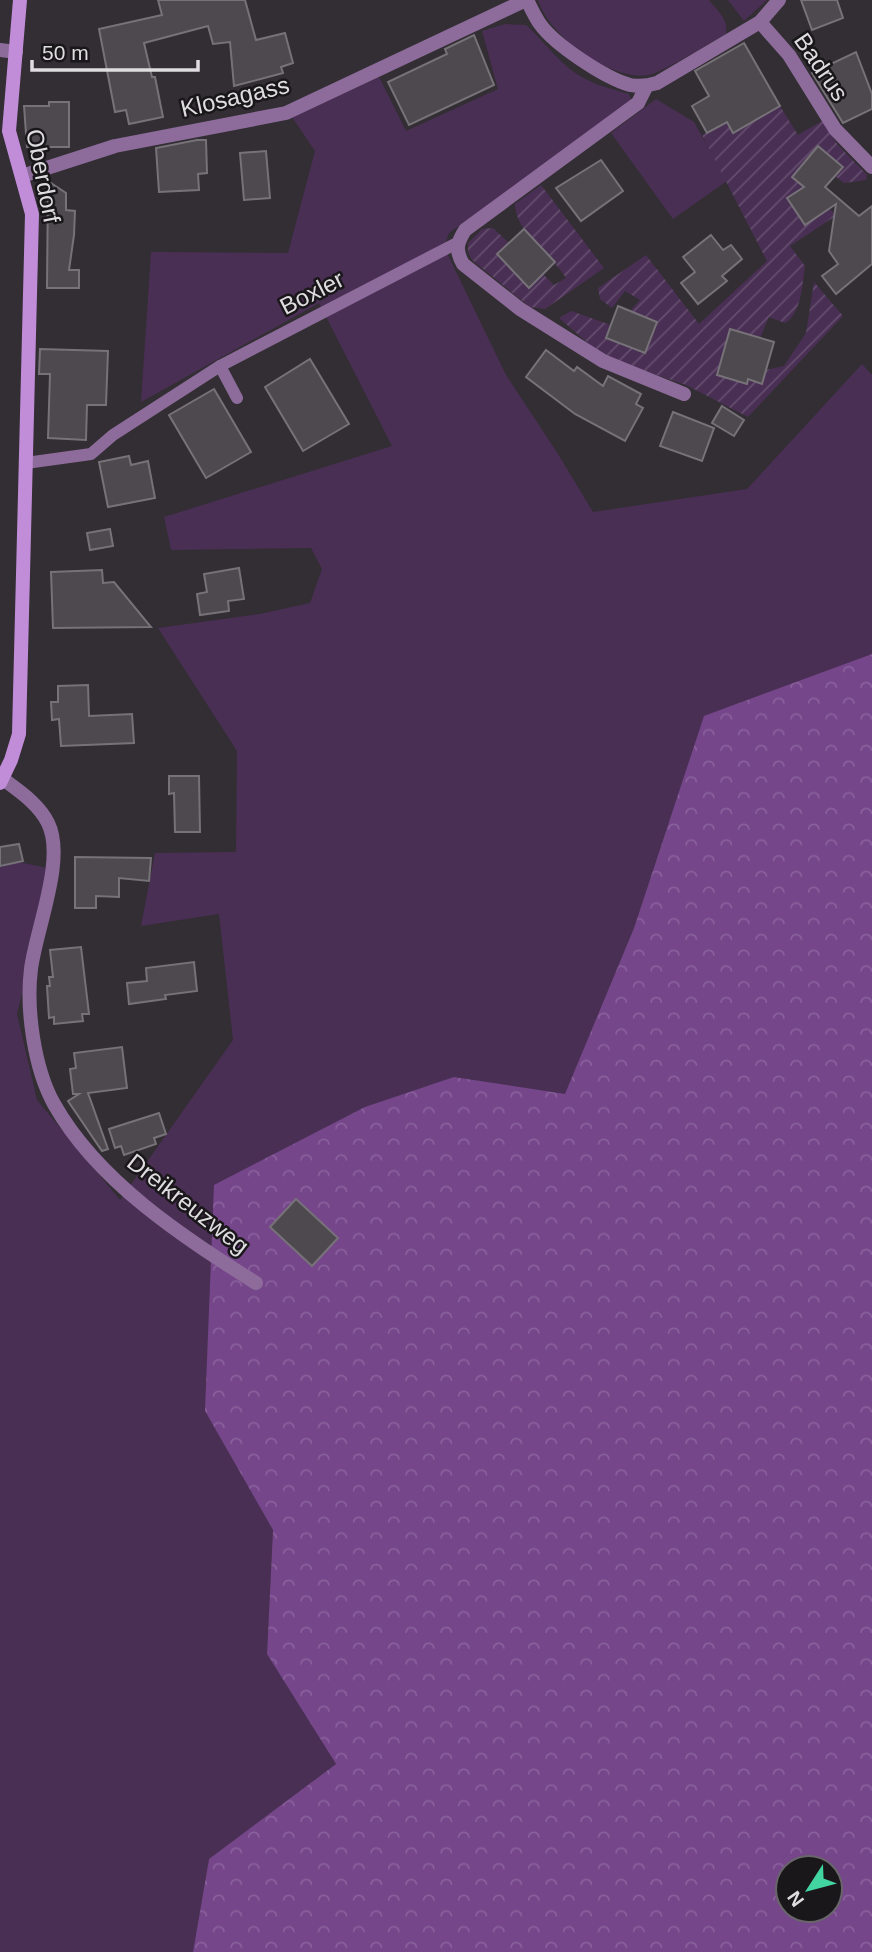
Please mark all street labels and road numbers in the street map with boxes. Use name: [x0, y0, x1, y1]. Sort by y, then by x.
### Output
street label: Badrus: [789, 28, 854, 106]
street label: Klosagass: [178, 71, 292, 122]
street label: Oberdorf: [21, 127, 66, 225]
street label: Boxler: [275, 265, 348, 320]
street label: Dreikreuzweg: [122, 1148, 254, 1259]

